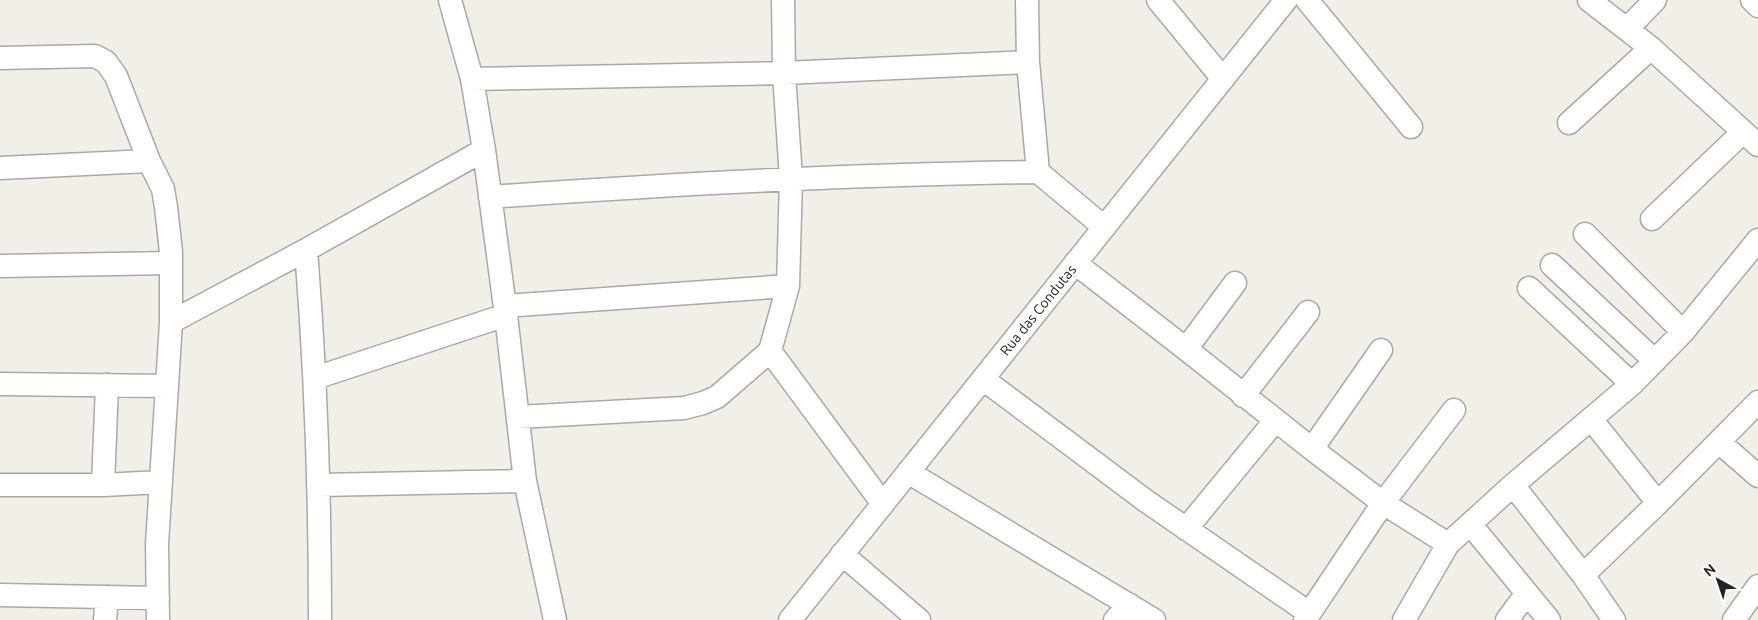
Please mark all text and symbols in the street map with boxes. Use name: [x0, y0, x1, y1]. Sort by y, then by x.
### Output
street label: Rua das Condutas: [997, 262, 1079, 358]
north arrow: [1693, 555, 1743, 605]
text: N: [1700, 561, 1719, 580]

